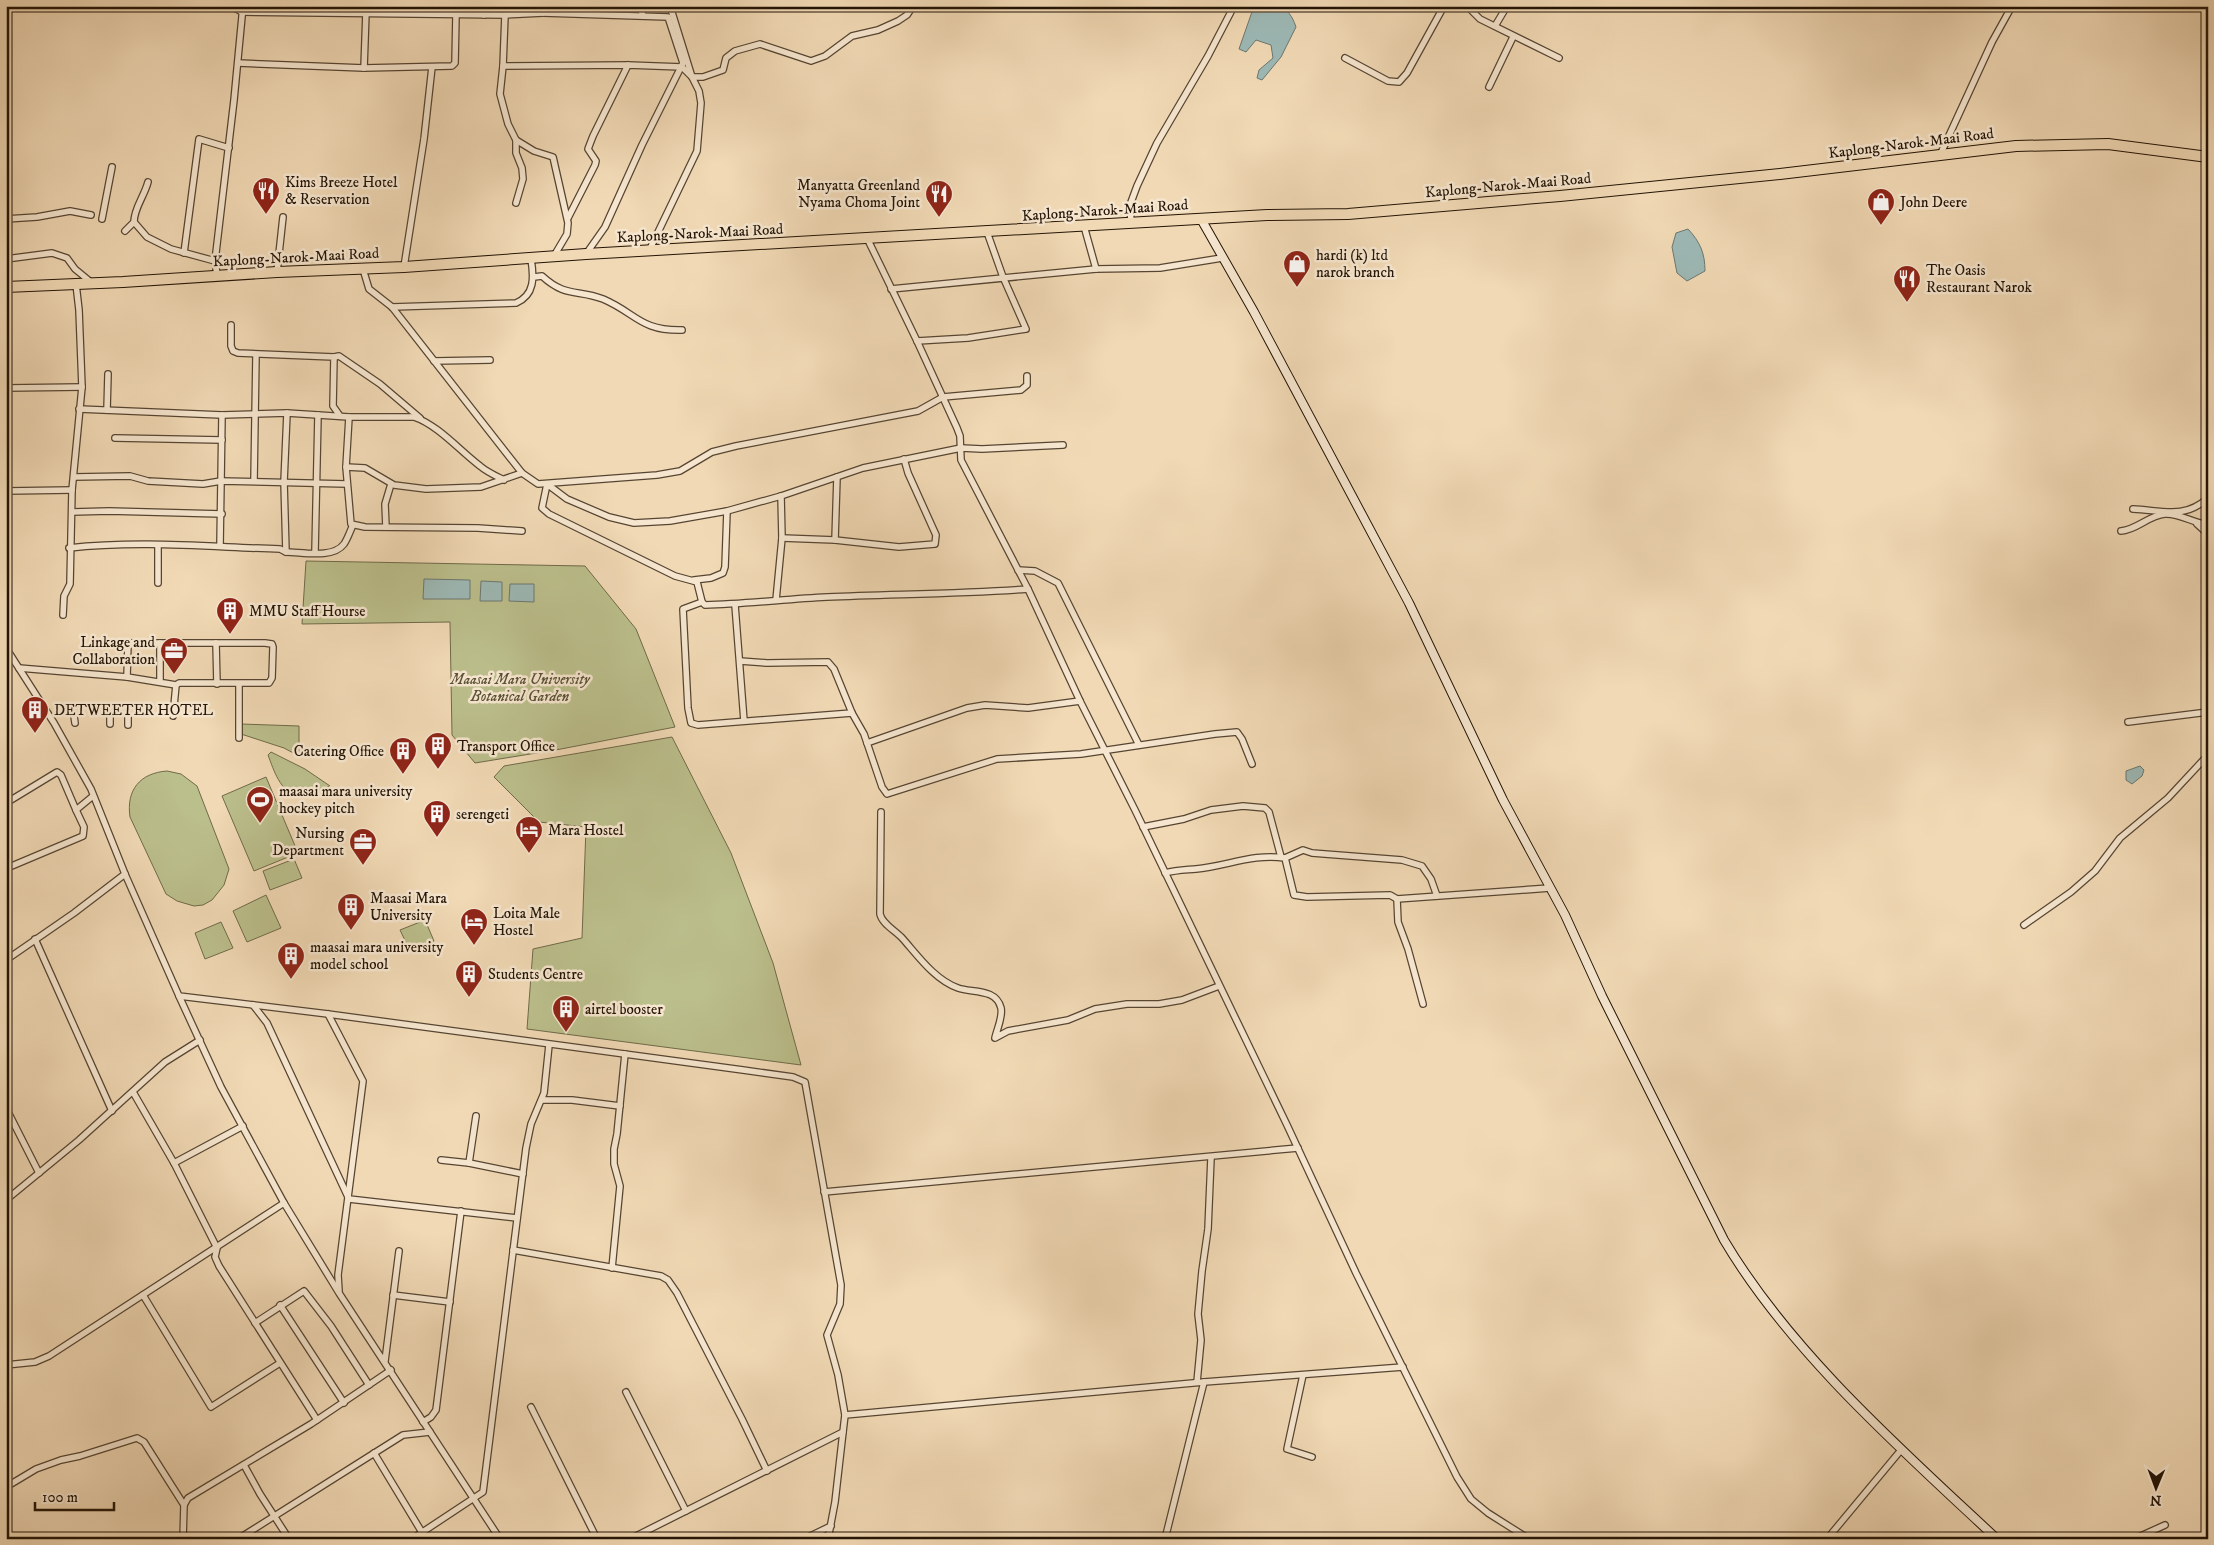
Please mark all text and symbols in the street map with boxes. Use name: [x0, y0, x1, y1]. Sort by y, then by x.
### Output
street label: Kaplong-Narok-Maai Road: [1827, 124, 1995, 163]
street label: Kaplong-Narok-Maai Road: [1424, 169, 1592, 202]
place label: Kims Breeze Hotel & Reservation: [285, 173, 398, 209]
restaurant icon: Kims Breeze Hotel & Reservation: [251, 176, 281, 215]
place label: Manyatta Greenland Nyama Choma Joint: [797, 176, 921, 212]
restaurant icon: Manyatta Greenland Nyama Choma Joint: [924, 179, 954, 218]
shop icon: John Deere: [1866, 187, 1896, 226]
place label: John Deere: [1898, 193, 1967, 212]
street label: Kaplong-Narok-Maai Road: [1021, 195, 1189, 226]
street label: Kaplong-Narok-Maai Road: [616, 220, 784, 247]
street label: Kaplong-Narok-Maai Road: [212, 244, 380, 271]
place label: hardi (k) ltd narok branch: [1316, 246, 1395, 282]
shop icon: hardi (k) ltd narok branch: [1282, 249, 1312, 288]
place label: The Oasis Restaurant Narok: [1926, 261, 2032, 297]
restaurant icon: The Oasis Restaurant Narok: [1892, 264, 1922, 303]
building icon: MMU Staff Hourse: [215, 596, 245, 635]
place label: MMU Staff Hourse: [249, 602, 366, 621]
place label: Linkage and Collaboration: [72, 633, 156, 669]
office icon: Linkage and Collaboration: [159, 636, 189, 675]
park label: Maasai Mara University Botanical Garden: [449, 670, 591, 706]
building icon: DETWEETER HOTEL: [20, 695, 50, 734]
place label: DETWEETER HOTEL: [54, 701, 213, 720]
building icon: Transport Office: [423, 731, 453, 770]
building icon: Catering Office: [388, 736, 418, 775]
place label: Transport Office: [457, 737, 555, 756]
place label: Catering Office: [294, 742, 384, 761]
place label: maasai mara university hockey pitch: [279, 782, 413, 818]
sports icon: maasai mara university hockey pitch: [245, 785, 275, 824]
building icon: serengeti: [422, 799, 452, 838]
place label: serengeti: [456, 805, 509, 824]
hotel icon: Mara Hostel: [514, 815, 544, 854]
place label: Mara Hostel: [548, 821, 624, 840]
place label: Nursing Department: [272, 824, 345, 860]
office icon: Nursing Department: [348, 827, 378, 866]
place label: Maasai Mara University: [370, 889, 448, 925]
building icon: Maasai Mara University: [336, 892, 366, 931]
place label: Loita Male Hostel: [493, 904, 560, 940]
hotel icon: Loita Male Hostel: [459, 907, 489, 946]
place label: maasai mara university model school: [310, 938, 444, 974]
building icon: maasai mara university model school: [276, 941, 306, 980]
building icon: Students Centre: [454, 959, 484, 998]
place label: Students Centre: [488, 965, 583, 984]
building icon: airtel booster: [551, 994, 581, 1033]
place label: airtel booster: [585, 1000, 663, 1019]
north arrow: [2132, 1462, 2182, 1512]
scale bar: [35, 1480, 114, 1512]
text: 100 m: [42, 1488, 78, 1507]
text: N: [2149, 1491, 2162, 1509]

